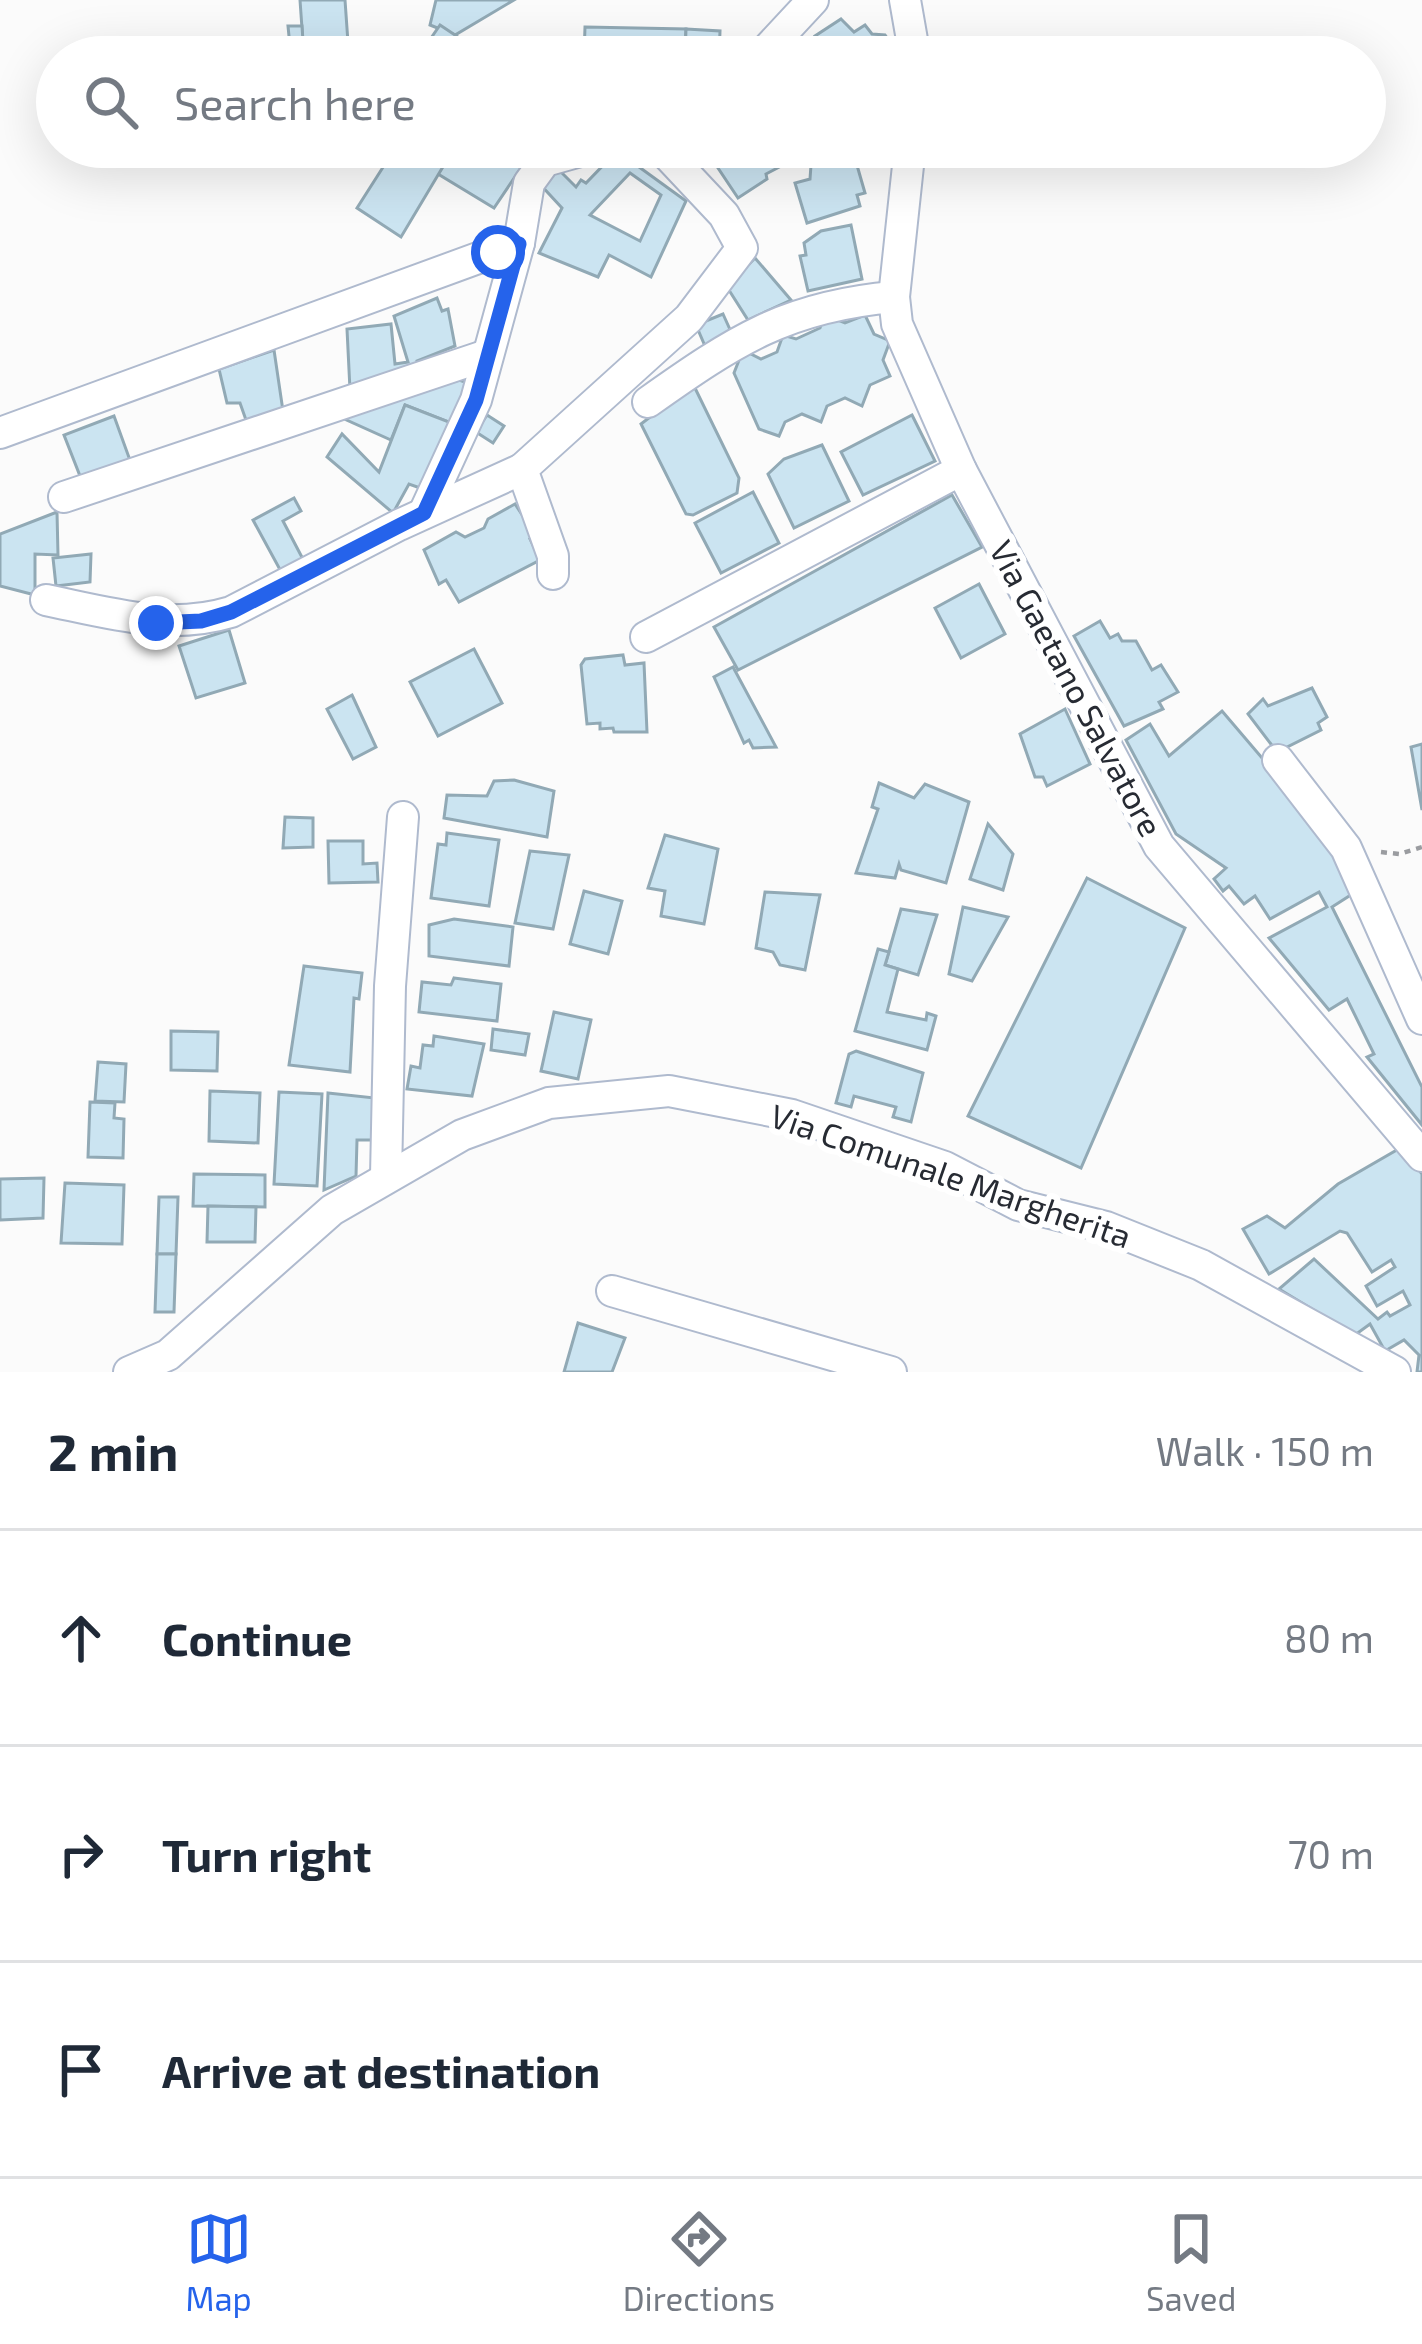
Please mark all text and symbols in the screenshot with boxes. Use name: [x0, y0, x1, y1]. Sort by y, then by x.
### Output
search box: [36, 36, 1386, 168]
icon: search: [78, 69, 144, 135]
text: Search here: [174, 75, 416, 129]
route start: [471, 225, 525, 279]
street label: Via Gaetano Salvatore: [982, 533, 1172, 843]
route end: [129, 596, 183, 650]
street label: Via Comunale Margherita: [765, 1094, 1137, 1256]
text: 2 min: [48, 1420, 178, 1481]
text: Walk · 150 m: [1156, 1427, 1374, 1474]
icon: ahead: [48, 1605, 114, 1671]
text: Continue: [162, 1611, 352, 1665]
text: 80 m: [1284, 1614, 1374, 1661]
icon: right: [48, 1821, 114, 1887]
text: Turn right: [162, 1827, 371, 1881]
text: 70 m: [1288, 1830, 1374, 1877]
icon: arrive: [48, 2037, 114, 2103]
text: Arrive at destination: [162, 2043, 600, 2097]
tab: Map: [186, 2206, 252, 2318]
tab: Directions: [623, 2206, 775, 2318]
tab: Saved: [1146, 2206, 1236, 2318]

